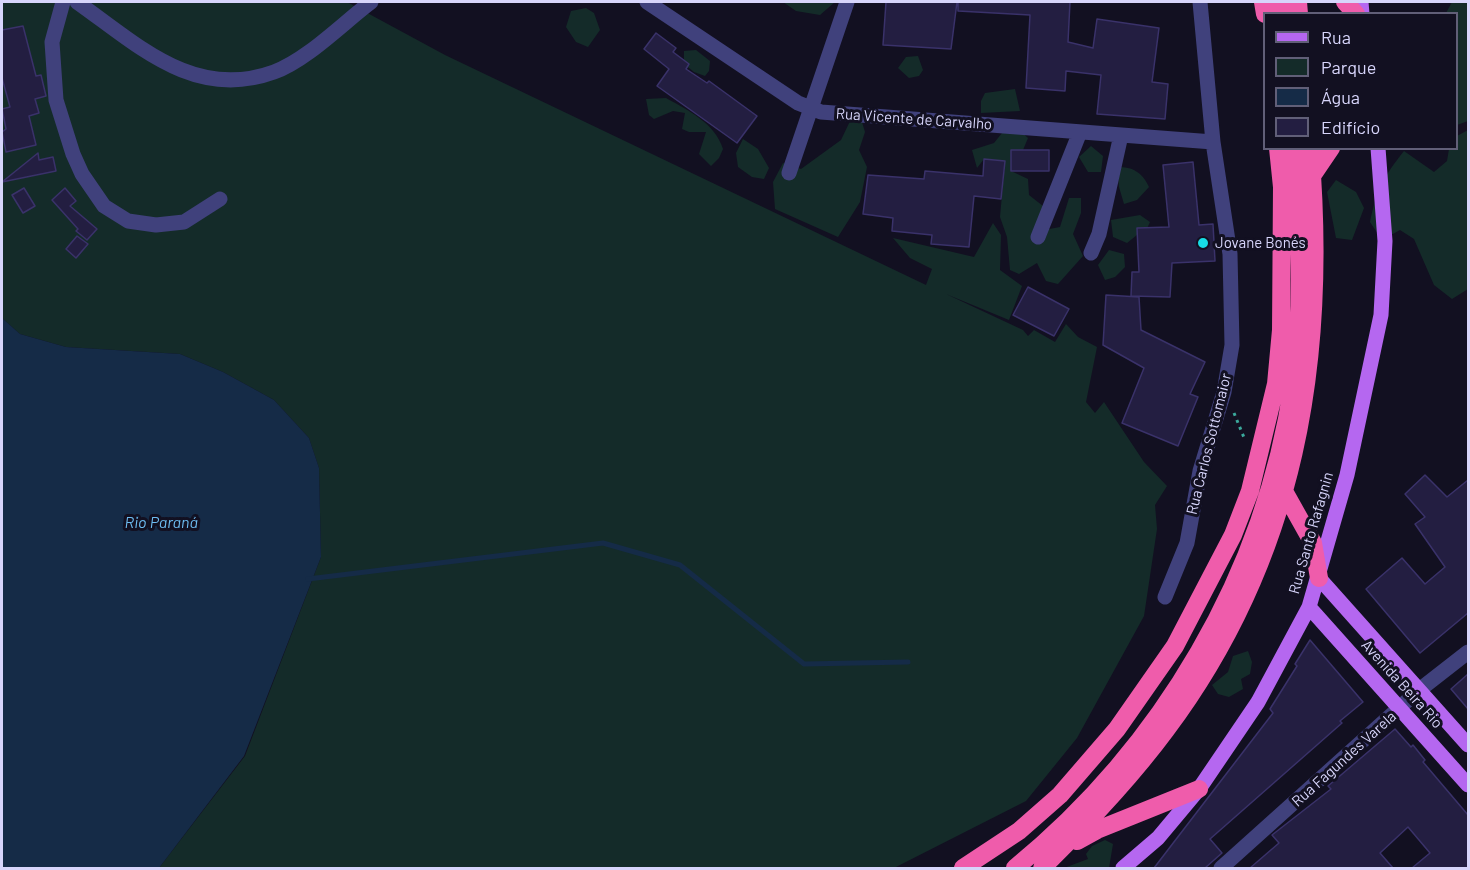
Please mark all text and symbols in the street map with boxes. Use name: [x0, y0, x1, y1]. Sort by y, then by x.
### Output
legend: [1263, 12, 1458, 150]
text: Rua: [1321, 26, 1351, 48]
text: Parque: [1321, 56, 1376, 78]
text: Água: [1321, 86, 1360, 108]
street label: Rua Vicente de Carvalho: [835, 105, 993, 133]
text: Edifício: [1321, 116, 1380, 138]
place label: Jovane Bonés: [1215, 234, 1306, 252]
marker: Jovane Bonés: [1196, 236, 1210, 250]
street label: Rua Carlos Sottomaior: [1183, 371, 1235, 517]
street label: Rua Santo Rafagnin: [1285, 470, 1337, 596]
water label: Rio Paraná: [125, 513, 197, 533]
street label: Avenida Beira Rio: [1358, 636, 1446, 732]
street label: Rua Fagundes Varela: [1288, 707, 1400, 811]

